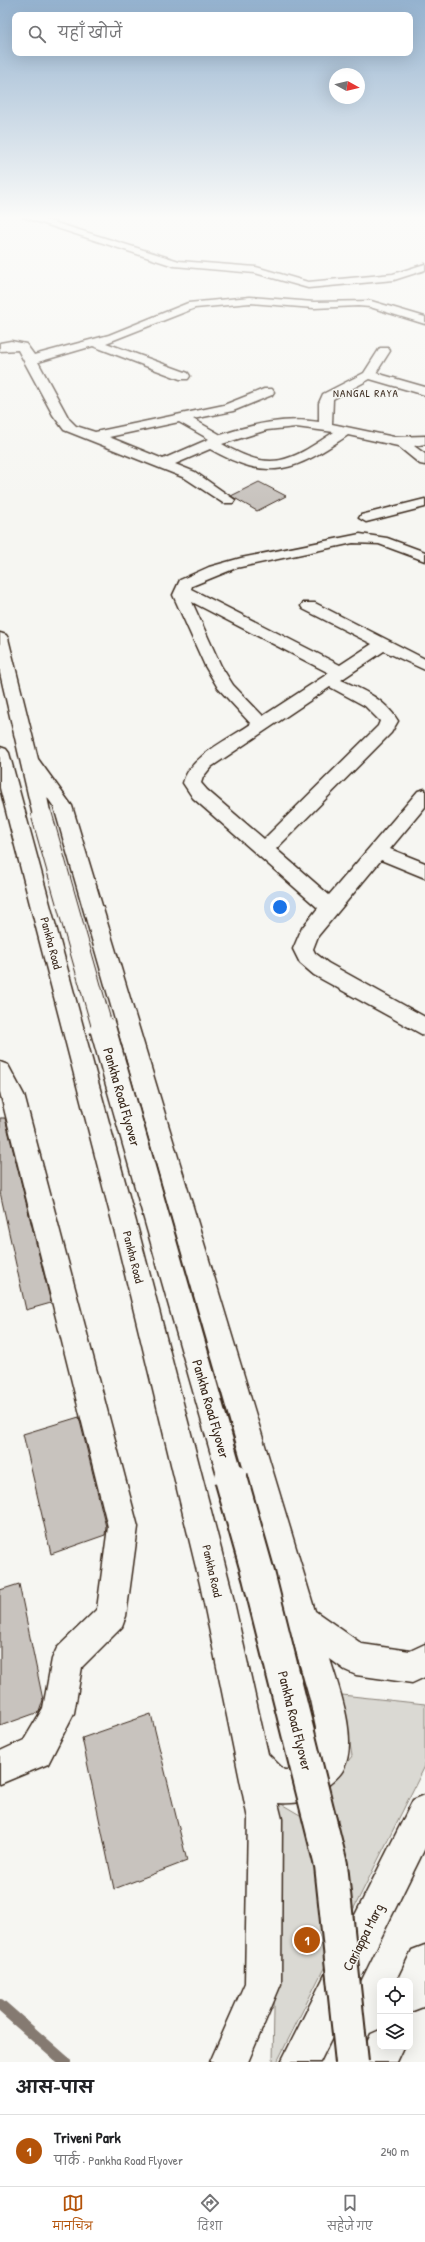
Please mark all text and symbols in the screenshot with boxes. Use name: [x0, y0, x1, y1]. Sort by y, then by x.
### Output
search box: [12, 12, 413, 56]
text: यहाँ खोजें: [58, 22, 122, 43]
icon: search: [26, 23, 48, 45]
north arrow: [329, 68, 365, 104]
district label: NANGAL RAYA: [333, 386, 399, 400]
your location: [270, 897, 290, 917]
street label: Pankha Road: [36, 915, 67, 971]
street label: Pankha Road Flyover: [98, 1045, 146, 1149]
street label: Pankha Road: [119, 1229, 148, 1285]
street label: Pankha Road Flyover: [187, 1357, 235, 1461]
street label: Pankha Road: [198, 1543, 227, 1599]
street label: Pankha Road Flyover: [273, 1669, 317, 1774]
street label: Cariappa Marg: [337, 1900, 389, 1974]
pin: 1: [294, 1925, 320, 1955]
map controls: [377, 1978, 413, 2050]
button: locate: [377, 1978, 413, 2014]
button: layers: [377, 2014, 413, 2050]
text: आस-पास: [16, 2075, 94, 2098]
text: Triveni Park: [54, 2127, 121, 2148]
text: 1: [27, 2142, 31, 2160]
text: 240 m: [380, 2142, 409, 2160]
text: पार्क · Pankha Road Flyover: [54, 2151, 183, 2169]
tab: मानचित्र: [52, 2192, 93, 2238]
tab: दिशा: [197, 2192, 222, 2238]
tab: सहेजे गए: [327, 2192, 373, 2238]

